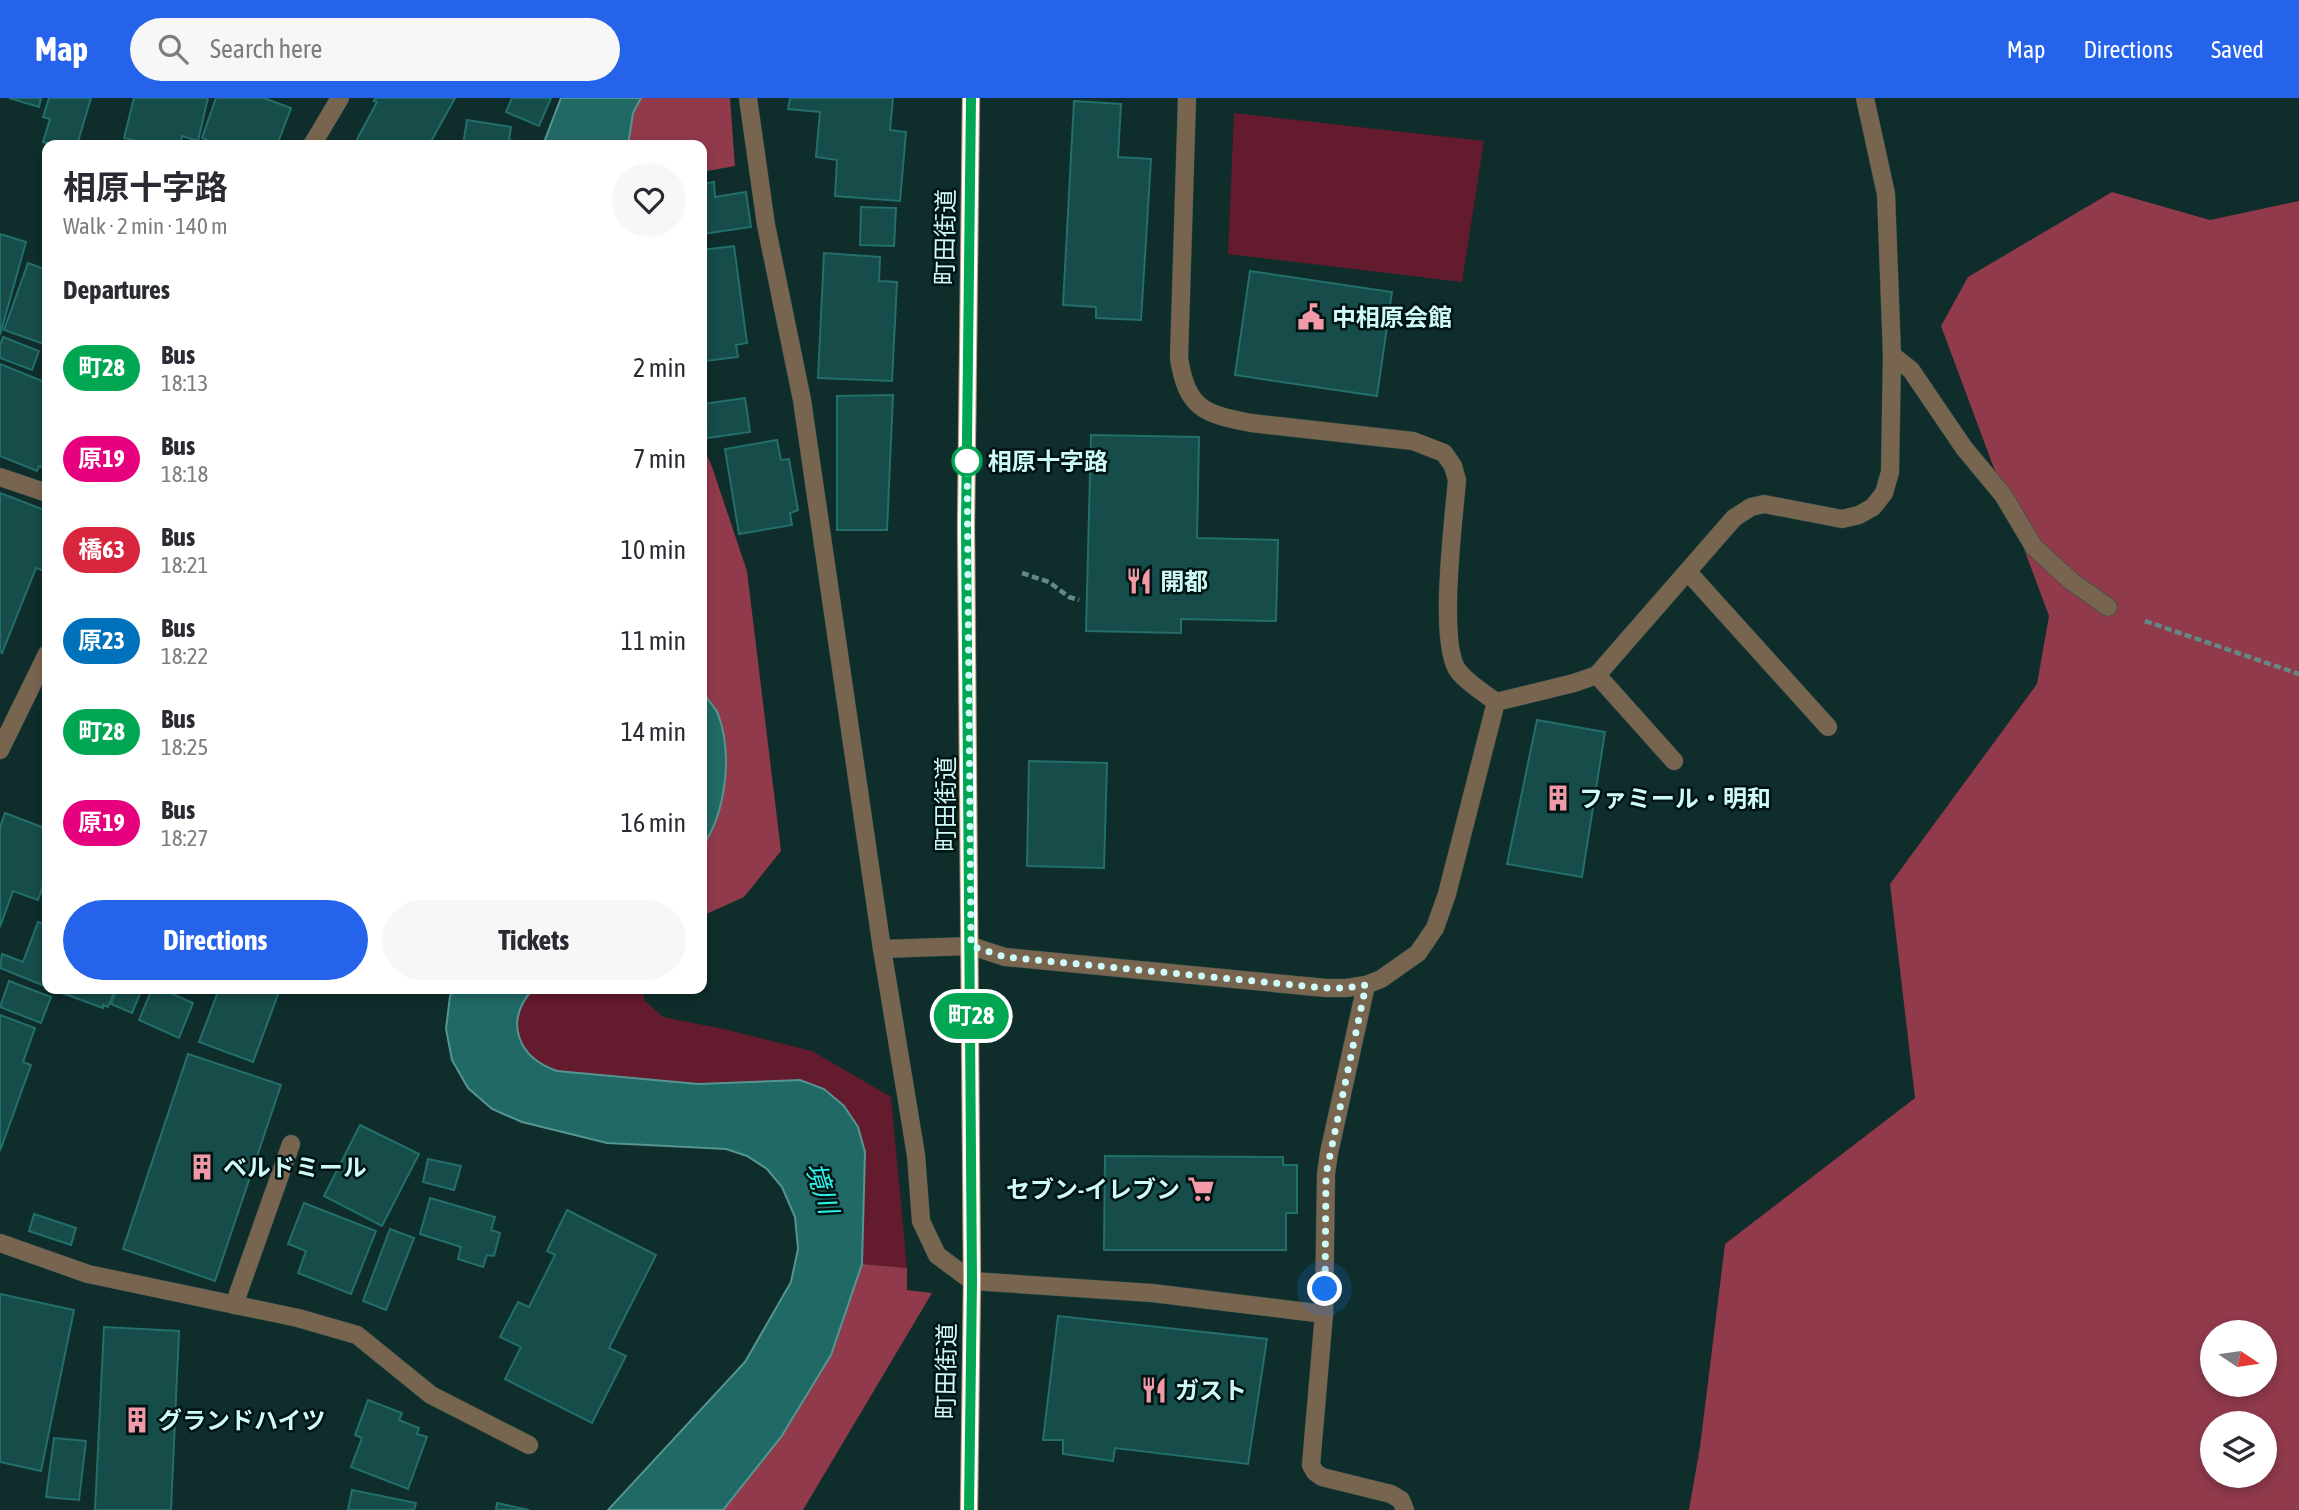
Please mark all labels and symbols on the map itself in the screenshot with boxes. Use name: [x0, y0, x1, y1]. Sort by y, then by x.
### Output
street label: 町田街道: [931, 189, 959, 285]
public building icon: 中相原会館: [1296, 302, 1326, 332]
place label: 中相原会館: [1332, 304, 1452, 331]
marker: 相原十字路: [952, 446, 982, 476]
place label: 相原十字路: [988, 448, 1108, 475]
restaurant icon: 開都: [1124, 566, 1154, 596]
place label: 開都: [1160, 568, 1208, 595]
street label: 町田街道: [932, 756, 959, 852]
building icon: ファミール・明和: [1543, 783, 1573, 813]
place label: ファミール・明和: [1579, 785, 1771, 812]
line badge: 町28: [931, 993, 1011, 1039]
building icon: ベルドミール: [187, 1152, 217, 1182]
place label: ベルドミール: [223, 1154, 367, 1181]
water label: 境川: [800, 1159, 845, 1220]
supermarket icon: セブン-イレブン: [1186, 1174, 1216, 1204]
place label: セブン-イレブン: [1006, 1176, 1180, 1203]
your location: [1307, 1271, 1342, 1306]
north arrow: [2200, 1320, 2277, 1396]
street label: 町田街道: [932, 1323, 960, 1419]
restaurant icon: ガスト: [1139, 1375, 1169, 1405]
place label: ガスト: [1175, 1377, 1247, 1404]
building icon: グランドハイツ: [122, 1405, 152, 1435]
place label: グランドハイツ: [158, 1407, 326, 1434]

